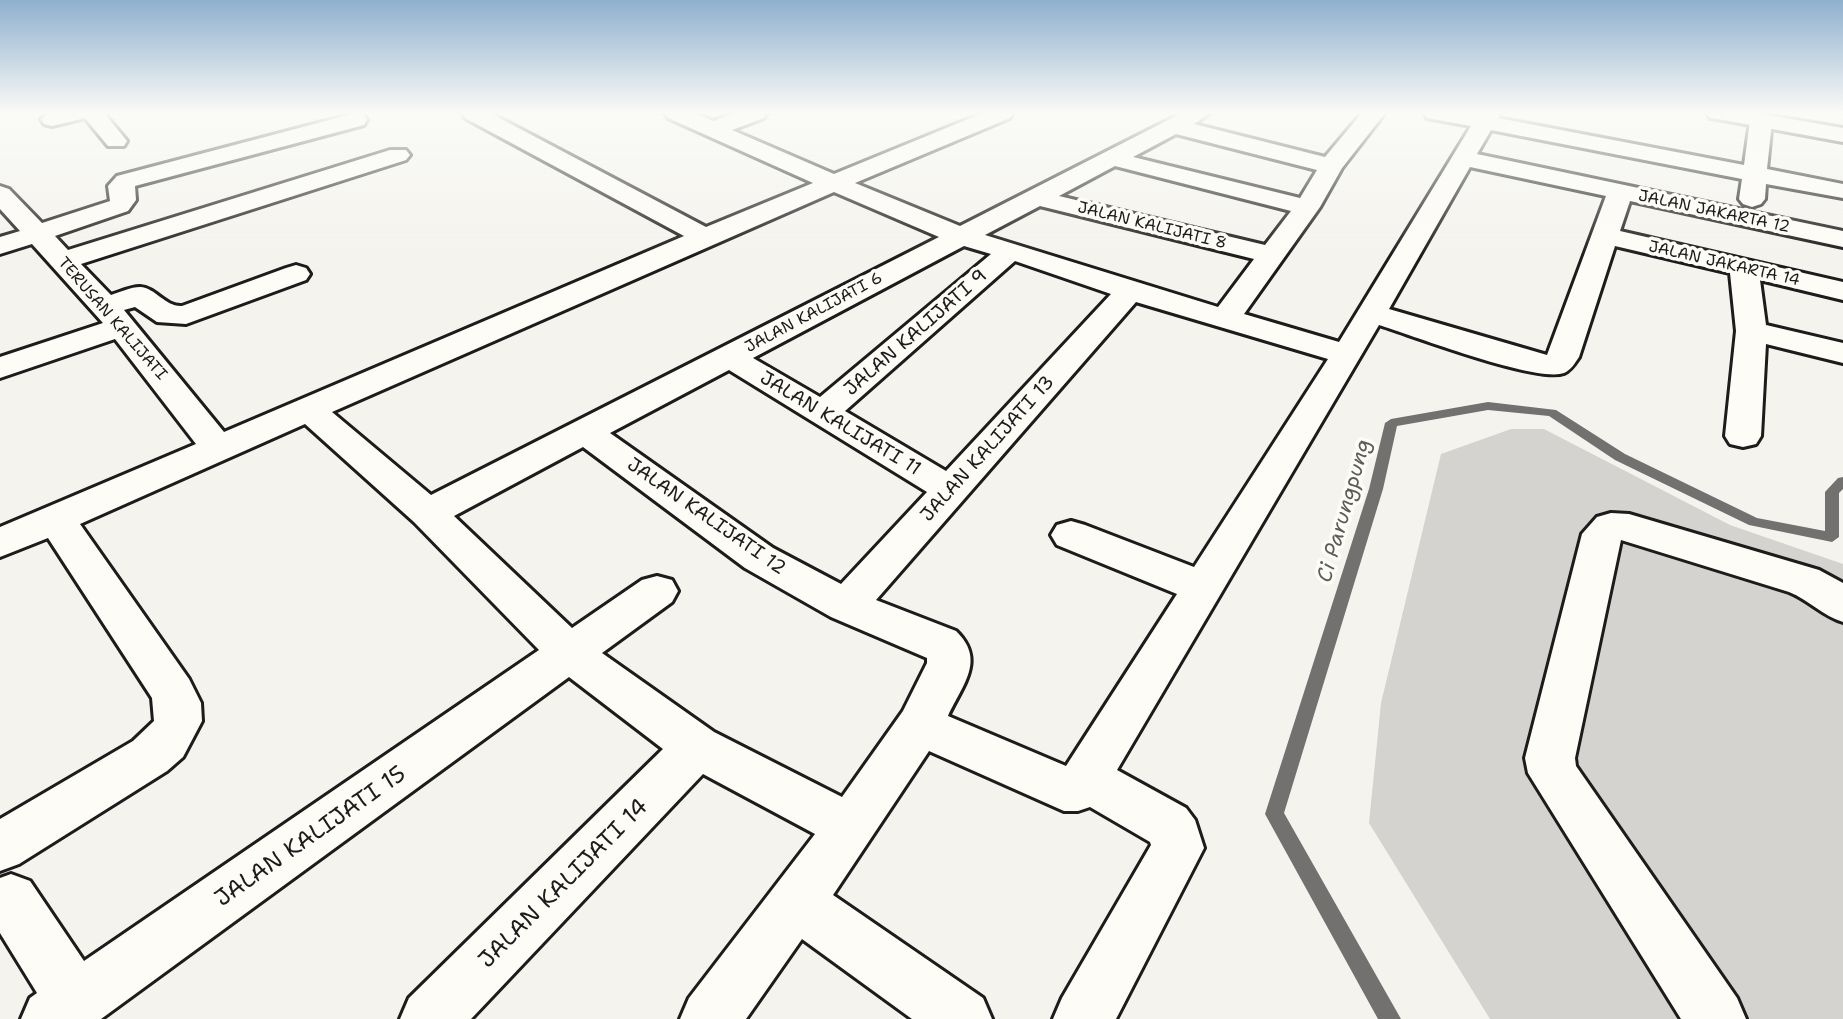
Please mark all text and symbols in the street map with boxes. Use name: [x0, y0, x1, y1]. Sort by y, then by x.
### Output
street label: JALAN JAKARTA 12: [1636, 187, 1792, 237]
street label: JALAN KALIJATI 8: [1076, 198, 1228, 254]
street label: JALAN JAKARTA 14: [1646, 237, 1802, 291]
street label: TERUSAN KALIJATI: [53, 254, 171, 384]
street label: JALAN KALIJATI 9: [840, 265, 992, 401]
street label: JALAN KALIJATI 6: [742, 269, 886, 357]
street label: JALAN KALIJATI 11: [756, 367, 924, 481]
street label: JALAN KALIJATI 13: [916, 371, 1060, 527]
water label: Ci Parungpung: [1313, 436, 1377, 586]
street label: JALAN KALIJATI 12: [622, 454, 790, 580]
street label: JALAN KALIJATI 15: [210, 761, 412, 913]
street label: JALAN KALIJATI 14: [474, 794, 654, 974]

